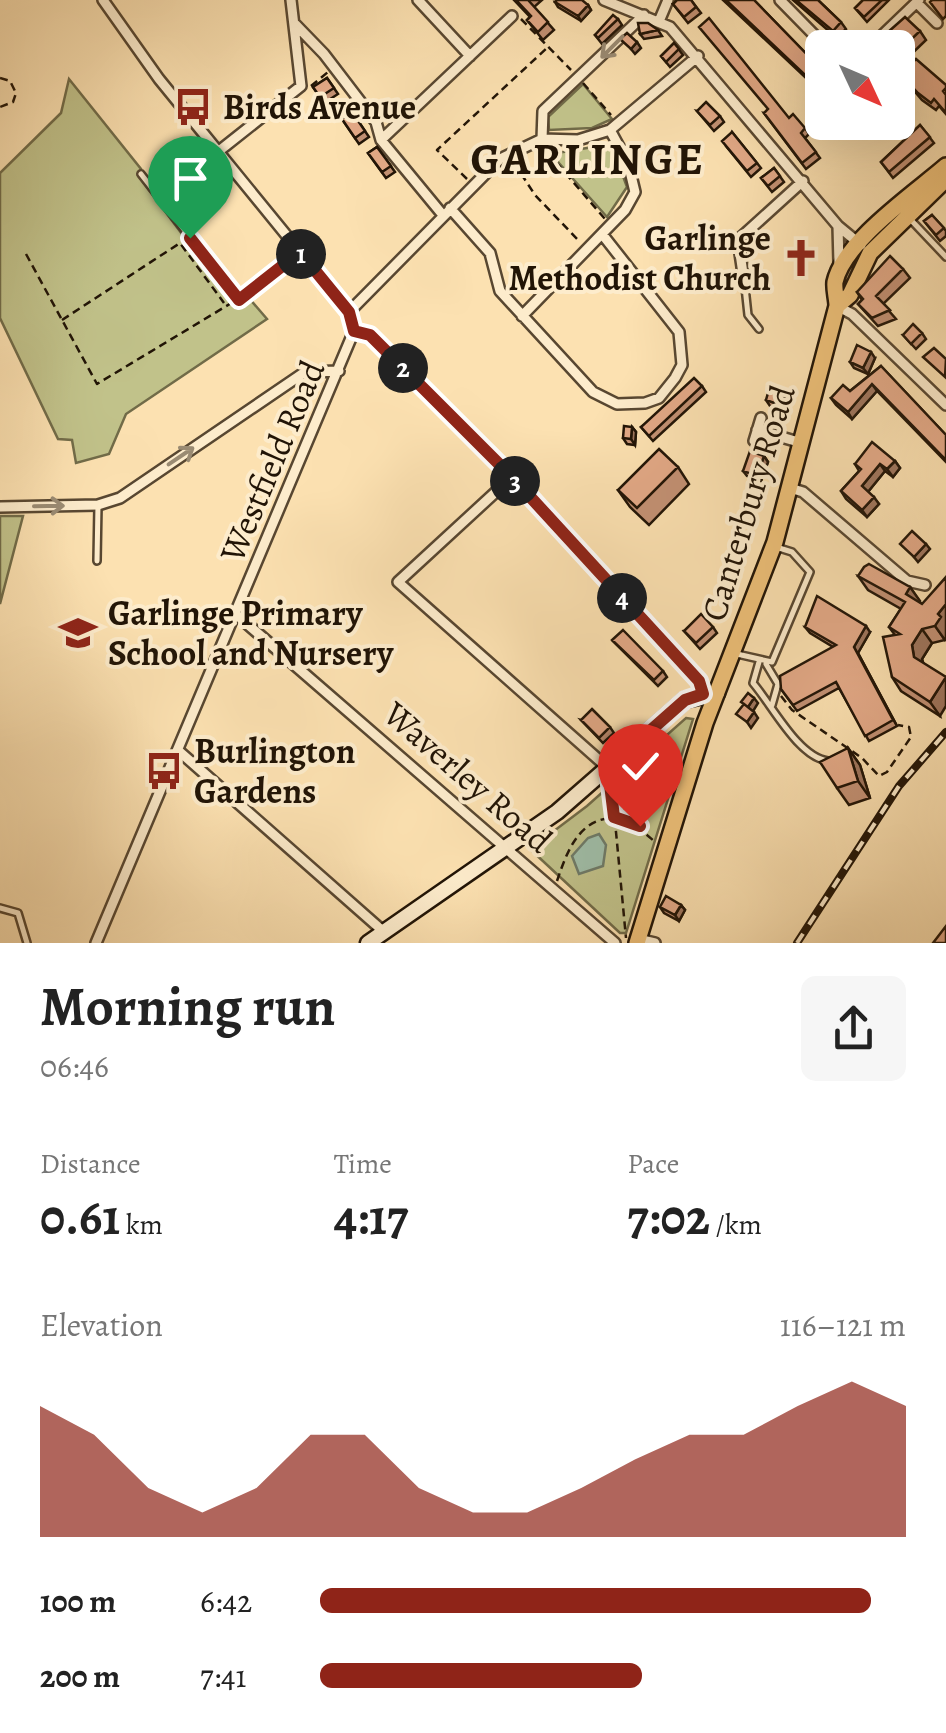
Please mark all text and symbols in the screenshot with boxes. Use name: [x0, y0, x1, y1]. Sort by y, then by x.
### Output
north arrow: [805, 30, 915, 140]
map controls: [805, 30, 915, 140]
one-way arrow: [600, 34, 624, 58]
place label: Birds Avenue: [223, 83, 416, 131]
bus stop icon: Birds Avenue: [172, 86, 214, 128]
district label: GARLINGE: [471, 128, 705, 190]
pin: [148, 136, 233, 239]
icon: arrive: [163, 151, 218, 206]
place label: Garlinge Methodist Church: [508, 214, 771, 302]
pin: 1: [276, 229, 326, 279]
text: 1: [296, 235, 306, 273]
church icon: Garlinge Methodist Church: [780, 237, 822, 279]
pin: 2: [378, 343, 428, 393]
text: 2: [396, 349, 410, 387]
street label: Westfield Road: [208, 353, 336, 570]
street label: Canterbury Road: [689, 379, 807, 627]
one-way arrow: [167, 446, 195, 467]
pin: 3: [490, 456, 540, 506]
text: 3: [509, 462, 521, 500]
one-way arrow: [32, 496, 64, 516]
pin: 4: [597, 573, 647, 623]
text: 4: [615, 579, 629, 617]
place label: Garlinge Primary School and Nursery: [108, 589, 394, 677]
school or university icon: Garlinge Primary School and Nursery: [57, 612, 99, 654]
street label: Waverley Road: [373, 690, 563, 864]
pin: [598, 724, 683, 827]
place label: Burlington Gardens: [194, 727, 355, 815]
icon: check: [613, 739, 668, 794]
bus stop icon: Burlington Gardens: [143, 750, 185, 792]
text: Morning run: [40, 969, 335, 1044]
button: share: [801, 976, 906, 1081]
text: 06:46: [40, 1044, 109, 1088]
text: Distance: [40, 1145, 140, 1183]
text: Time: [334, 1145, 392, 1183]
text: Pace: [627, 1145, 679, 1183]
text: 0.61: [40, 1183, 120, 1251]
text: 4:17: [334, 1183, 408, 1251]
text: 7:02: [627, 1183, 710, 1251]
text: km: [120, 1206, 163, 1244]
text: /km: [710, 1206, 762, 1244]
text: Elevation: [40, 1303, 163, 1347]
text: 116–121 m: [780, 1303, 906, 1347]
text: 100 m: [40, 1579, 116, 1623]
text: 6:42: [200, 1579, 252, 1623]
text: 200 m: [40, 1654, 120, 1698]
text: 7:41: [200, 1654, 247, 1698]

